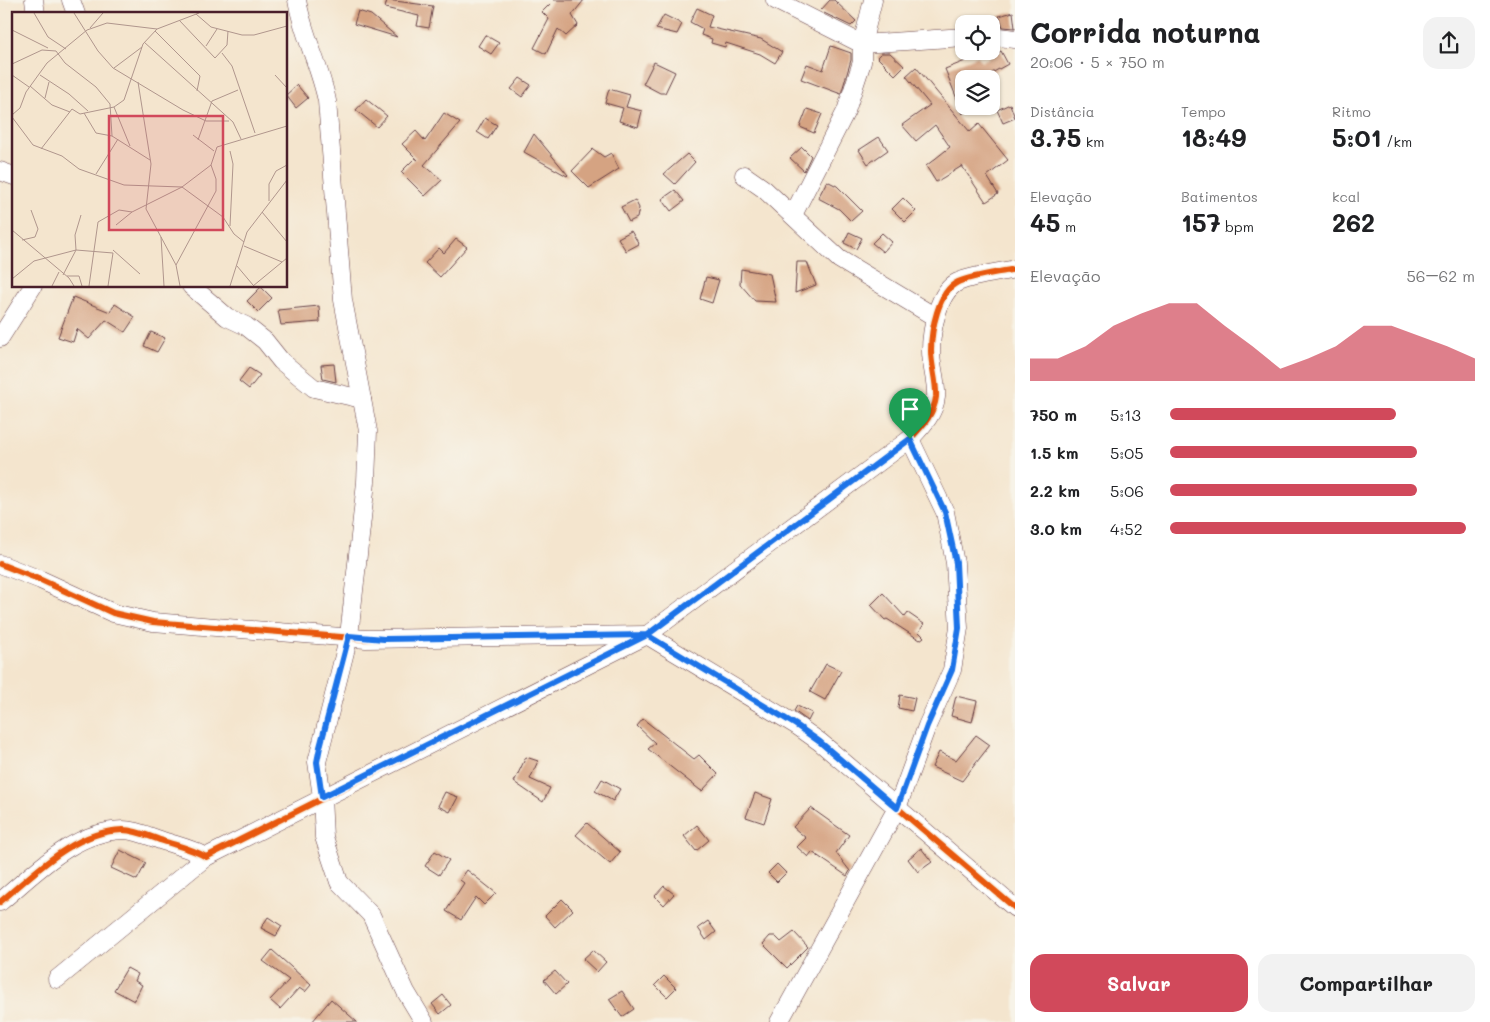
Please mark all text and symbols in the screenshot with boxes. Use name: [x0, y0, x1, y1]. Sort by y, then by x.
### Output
inset map: [12, 12, 288, 288]
text: Corrida noturna: [1030, 14, 1261, 50]
map controls: [955, 15, 1000, 115]
button: locate: [955, 15, 1000, 60]
button: share: [1423, 17, 1475, 69]
text: 20:06 · 5 × 750 m: [1030, 51, 1165, 72]
button: layers: [955, 70, 1000, 115]
text: Distância: [1030, 102, 1095, 121]
text: Tempo: [1181, 102, 1226, 121]
text: Ritmo: [1332, 102, 1371, 121]
text: 3.75: [1030, 121, 1081, 153]
text: 18:49: [1181, 121, 1246, 153]
text: 5:01: [1332, 121, 1382, 153]
text: km: [1081, 132, 1104, 151]
text: /km: [1382, 132, 1412, 151]
text: Elevação: [1030, 187, 1092, 206]
text: Batimentos: [1181, 187, 1258, 206]
text: kcal: [1332, 187, 1360, 206]
text: 45: [1030, 206, 1060, 238]
text: 157: [1181, 206, 1221, 238]
text: 262: [1332, 206, 1375, 238]
text: m: [1060, 217, 1076, 236]
text: bpm: [1221, 217, 1254, 236]
text: Elevação: [1030, 265, 1100, 286]
text: 56–62 m: [1406, 265, 1475, 286]
pin: [889, 388, 931, 439]
icon: arrive: [896, 395, 924, 423]
text: 750 m: [1030, 404, 1077, 425]
text: 5:13: [1110, 404, 1141, 425]
text: 1.5 km: [1030, 442, 1078, 463]
text: 5:05: [1110, 442, 1144, 463]
text: 2.2 km: [1030, 480, 1080, 501]
text: 5:06: [1110, 480, 1144, 501]
text: 3.0 km: [1030, 518, 1082, 539]
text: 4:52: [1110, 518, 1143, 539]
button: Salvar: [1030, 954, 1248, 1012]
button: Compartilhar: [1258, 954, 1475, 1012]

